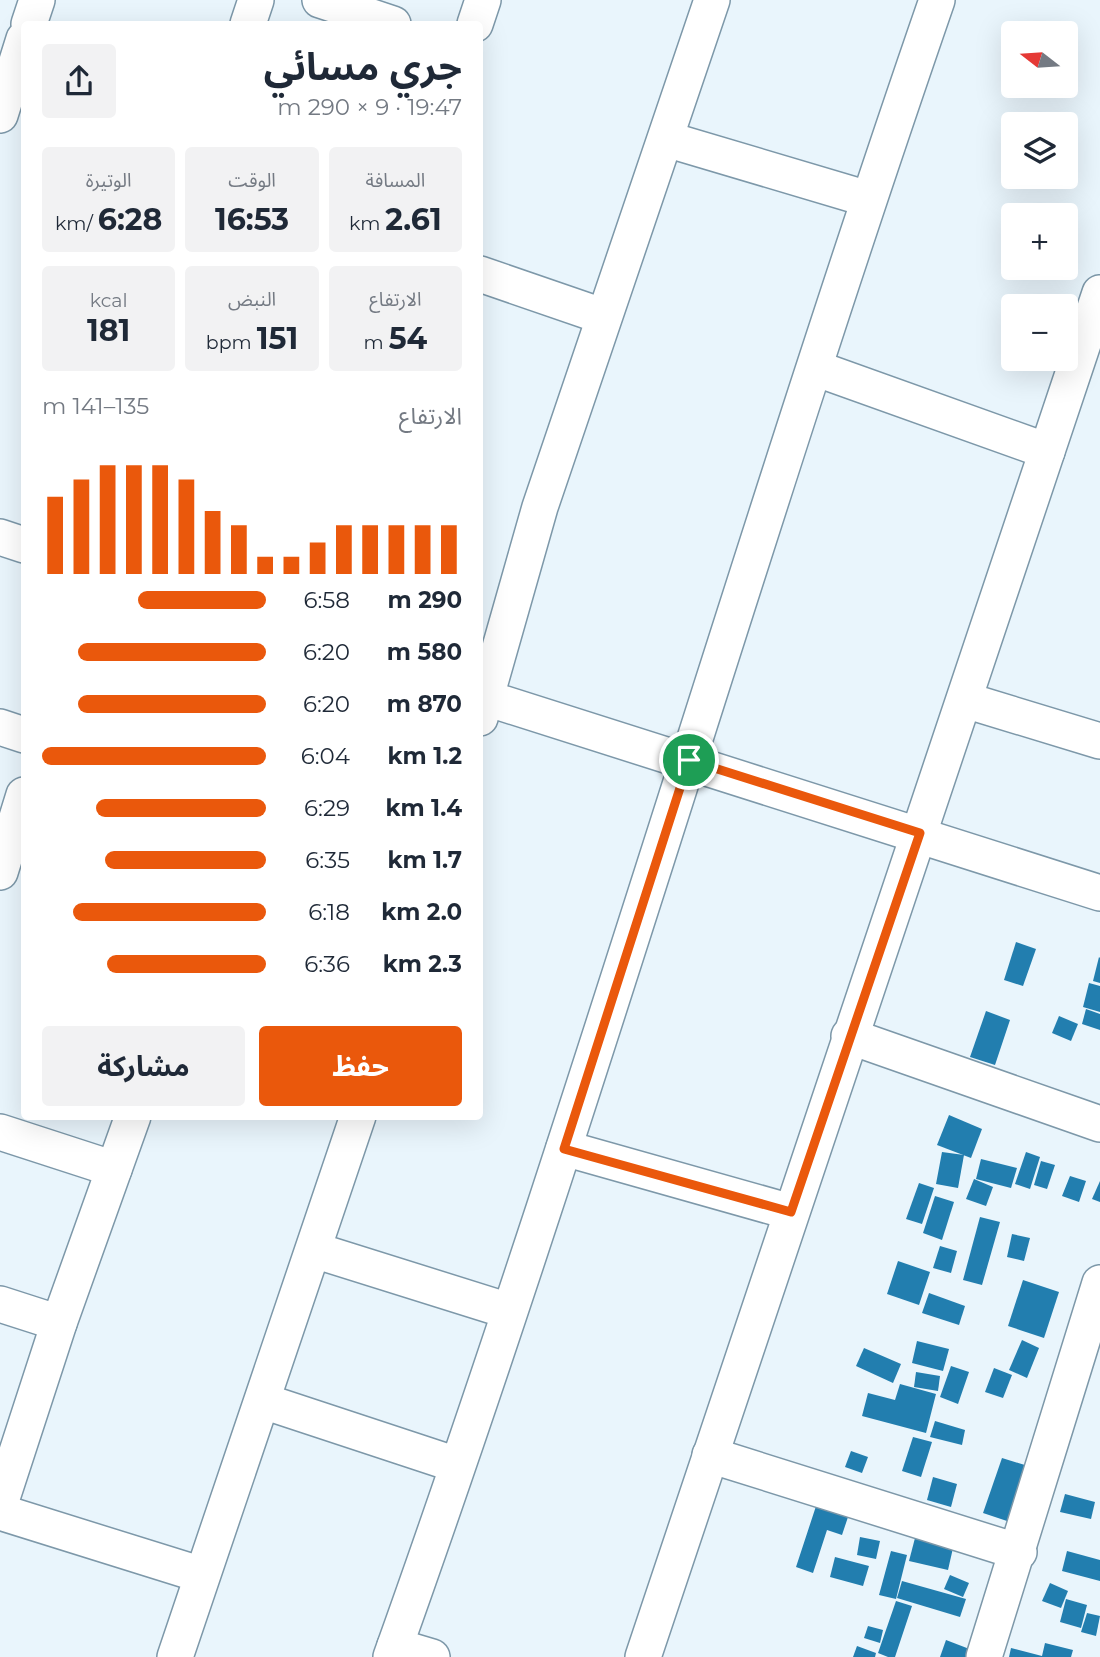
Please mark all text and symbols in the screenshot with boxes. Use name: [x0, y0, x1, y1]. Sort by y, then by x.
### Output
north arrow: [1001, 21, 1078, 98]
map controls: [1001, 21, 1078, 371]
text: جري مسائي: [264, 43, 462, 90]
button: share: [42, 44, 116, 118]
text: 19:47 · 9 × 290 m: [277, 93, 462, 121]
button: layers: [1001, 112, 1078, 189]
text: الوتيرة: [86, 169, 132, 192]
text: الوقت: [228, 169, 276, 192]
text: المسافة: [365, 169, 425, 192]
text: 6:28: [98, 201, 162, 238]
text: 16:53: [215, 201, 289, 238]
text: 2.61: [385, 201, 442, 238]
button: +: [1001, 203, 1078, 280]
text: /km: [55, 212, 98, 235]
text: km: [349, 212, 385, 235]
text: النبض: [228, 288, 276, 311]
text: الارتفاع: [369, 288, 421, 311]
text: kcal: [90, 289, 128, 312]
button: −: [1001, 294, 1078, 371]
text: 181: [87, 312, 130, 349]
text: 151: [257, 320, 298, 357]
text: 54: [389, 320, 427, 357]
text: bpm: [206, 331, 257, 354]
text: m: [363, 331, 389, 354]
text: 135–141 m: [42, 392, 149, 420]
text: الارتفاع: [399, 402, 462, 430]
text: 6:58: [303, 586, 350, 614]
text: 290 m: [388, 586, 462, 614]
text: 6:20: [303, 638, 350, 666]
text: 580 m: [387, 638, 462, 666]
text: 6:20: [303, 690, 350, 718]
text: 870 m: [387, 690, 462, 718]
pin: [659, 730, 719, 790]
icon: arrive: [670, 741, 708, 779]
text: 6:04: [301, 742, 350, 770]
text: 1.2 km: [388, 742, 462, 770]
text: 6:29: [304, 794, 350, 822]
text: 1.4 km: [385, 794, 462, 822]
text: 6:35: [305, 846, 350, 874]
text: 1.7 km: [387, 846, 462, 874]
text: 6:18: [308, 898, 350, 926]
text: 2.0 km: [381, 898, 462, 926]
text: 6:36: [304, 950, 350, 978]
text: 2.3 km: [383, 950, 462, 978]
button: مشاركة: [42, 1026, 245, 1106]
button: حفظ: [259, 1026, 462, 1106]

